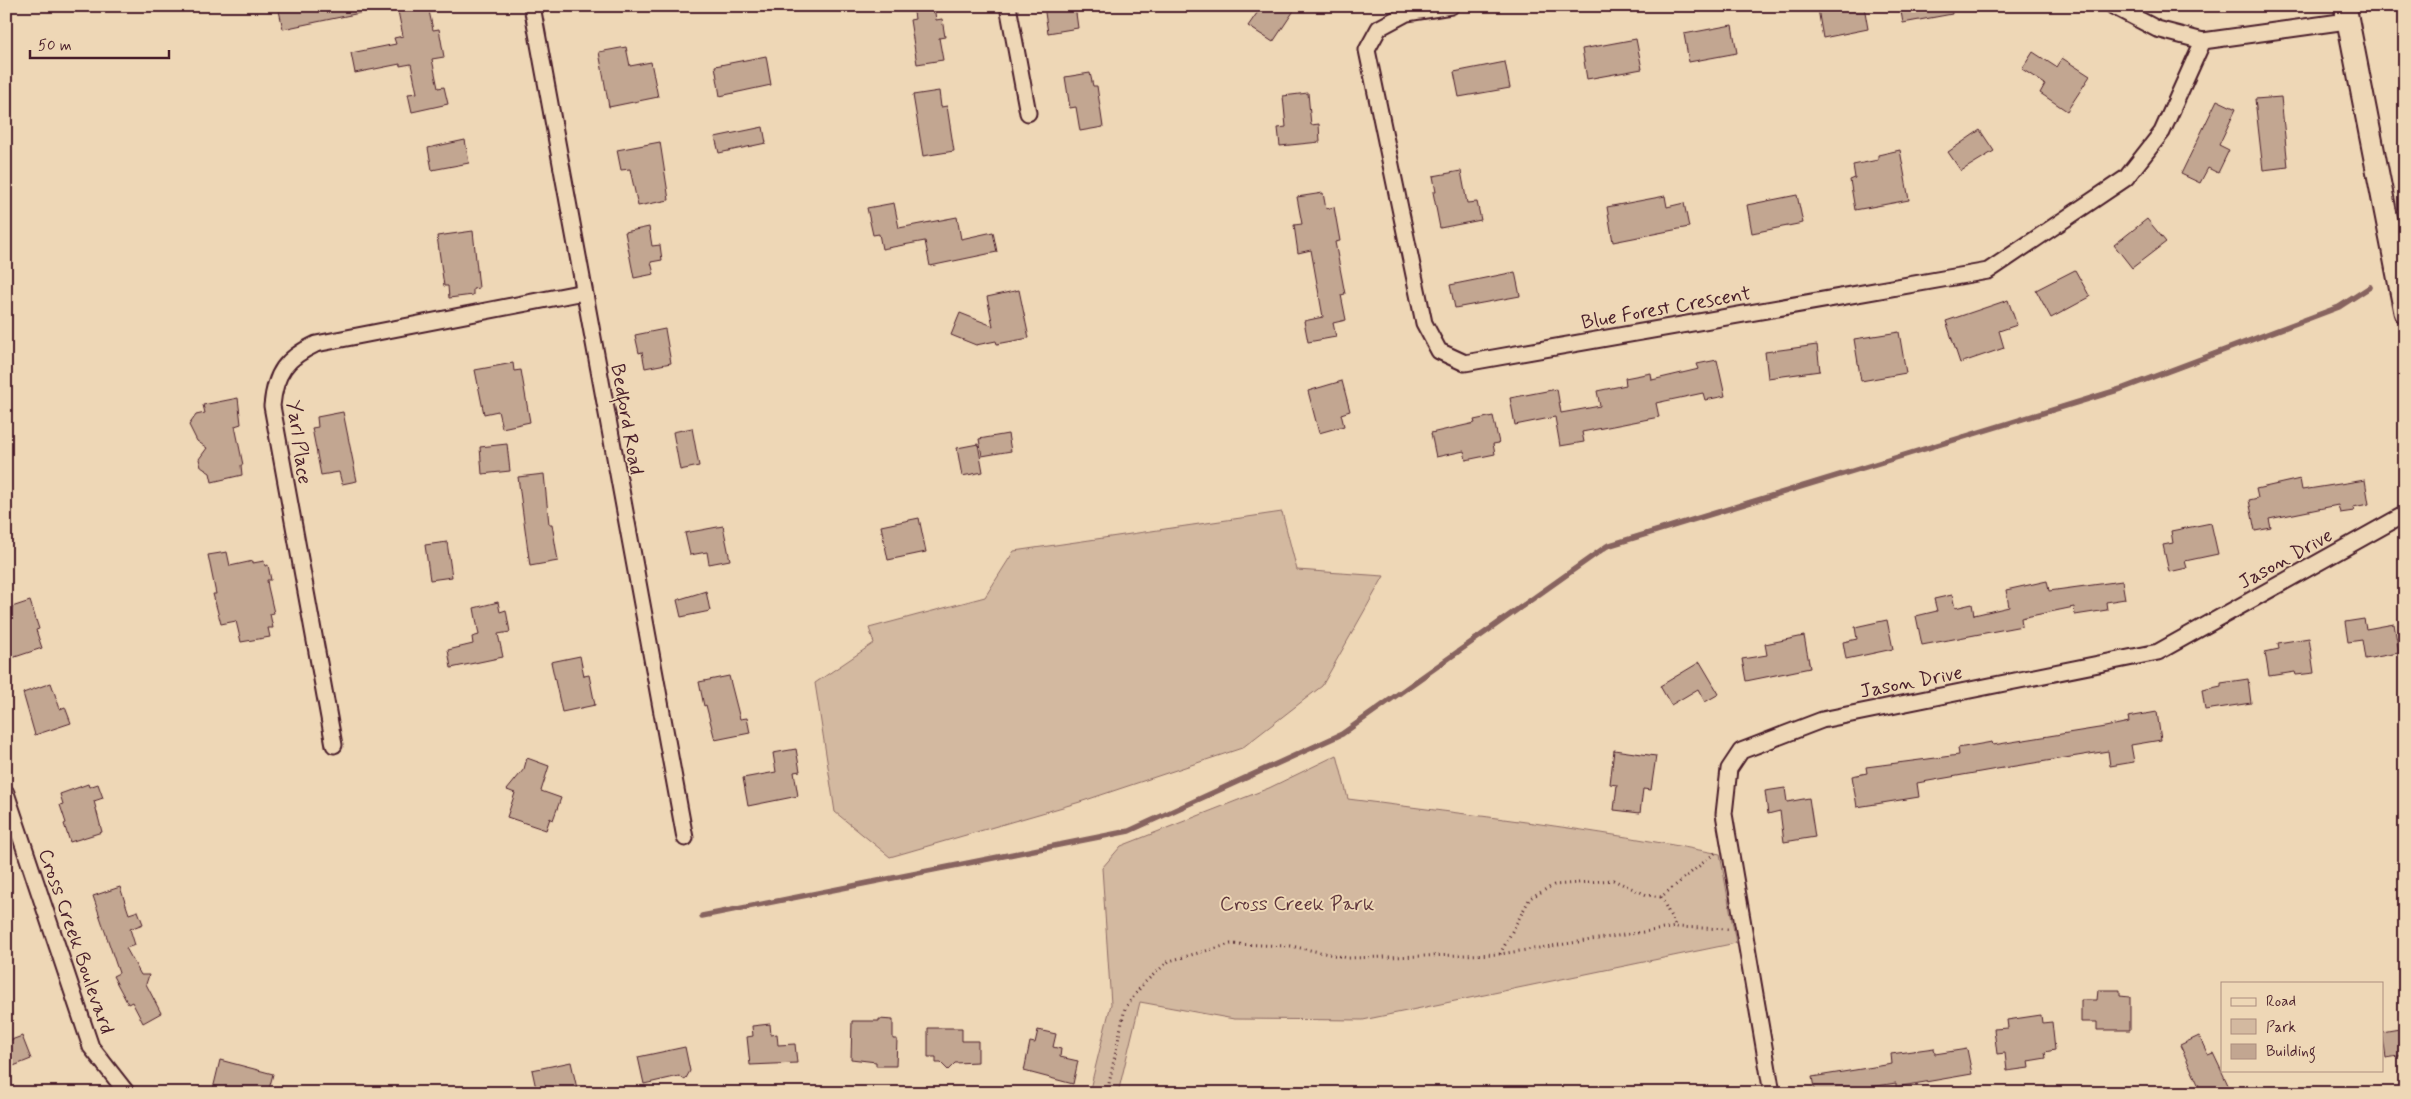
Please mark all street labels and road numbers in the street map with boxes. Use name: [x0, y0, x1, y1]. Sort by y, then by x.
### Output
street label: Blue Forest Crescent: [1579, 280, 1753, 337]
street label: Bedford Road: [602, 362, 650, 477]
street label: Yarl Place: [279, 398, 318, 486]
street label: Jason Drive: [2234, 522, 2338, 596]
street label: Jason Drive: [1858, 659, 1965, 706]
street label: Cross Creek Boulevard: [31, 845, 120, 1038]

